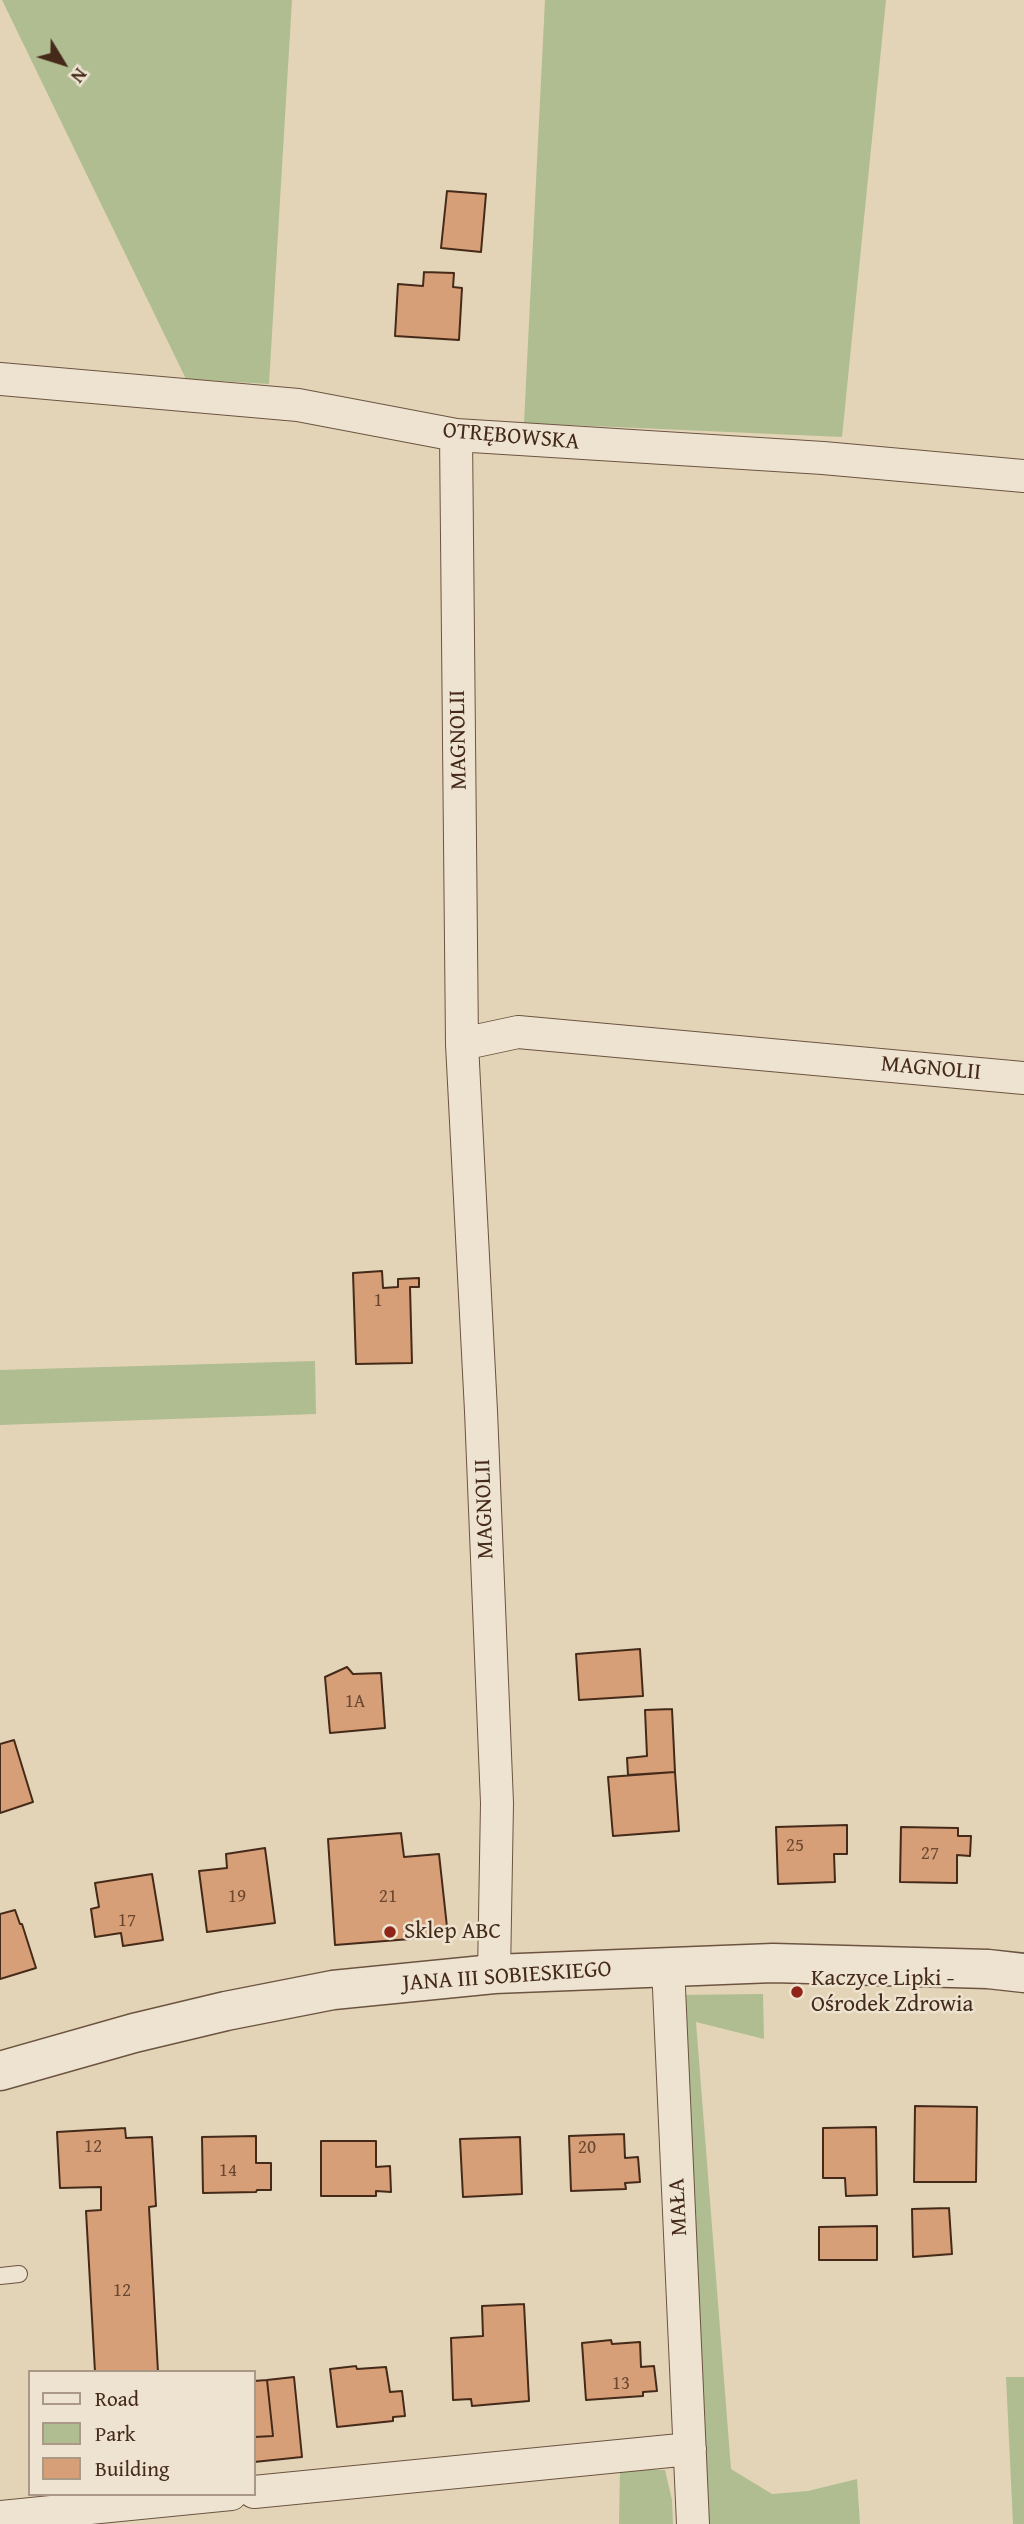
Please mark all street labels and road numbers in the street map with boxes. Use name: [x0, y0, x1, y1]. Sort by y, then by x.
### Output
street label: OTRĘBOWSKA: [442, 417, 580, 457]
street label: MAGNOLII: [444, 690, 474, 790]
street label: MAGNOLII: [880, 1051, 982, 1087]
street label: MAGNOLII: [469, 1458, 501, 1560]
street label: JANA III SOBIESKIEGO: [402, 1956, 612, 1998]
street label: MAŁA: [664, 2177, 694, 2237]

